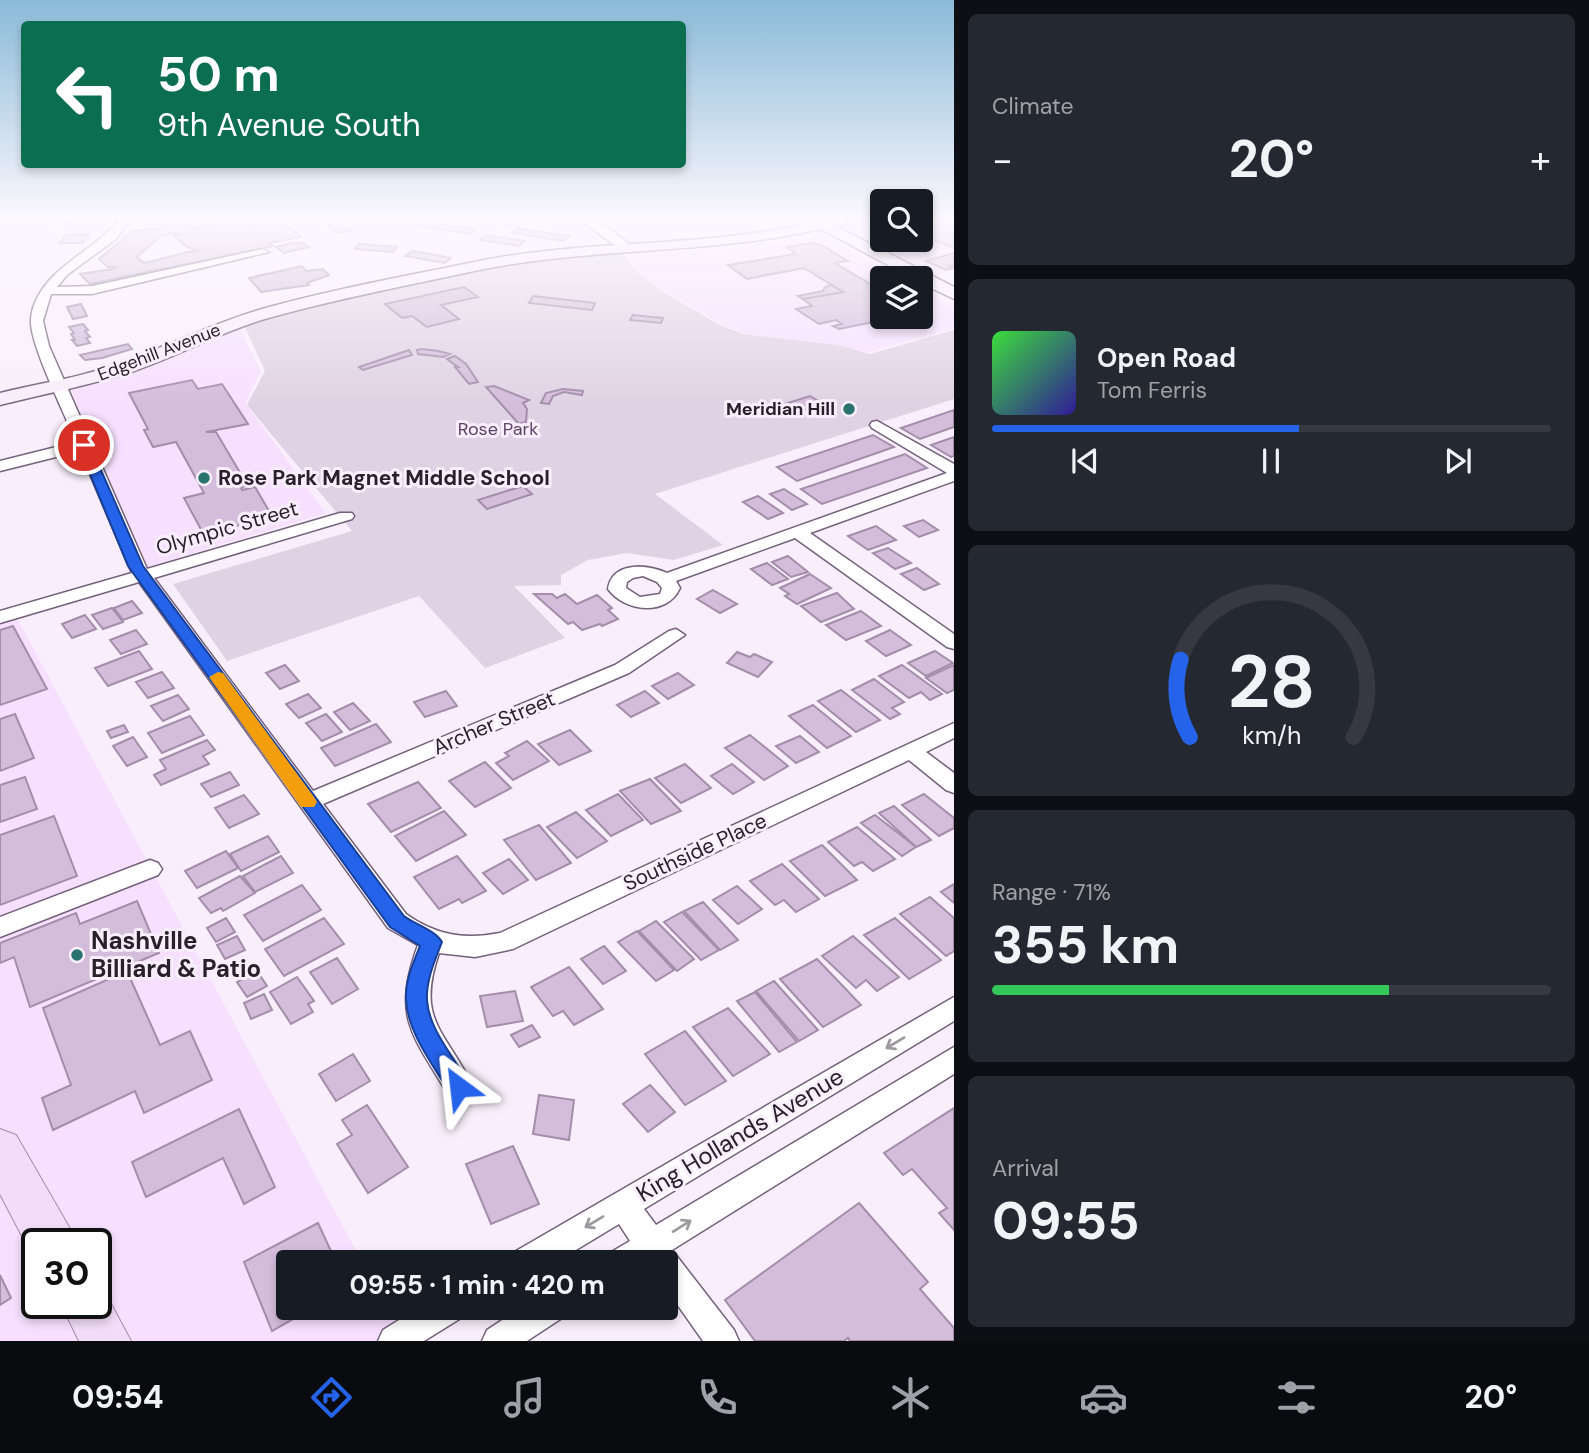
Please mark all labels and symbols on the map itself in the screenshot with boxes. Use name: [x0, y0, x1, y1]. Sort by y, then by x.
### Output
street label: Edgehill Avenue: [94, 318, 224, 386]
place label: Meridian Hill: [726, 397, 835, 421]
marker: Meridian Hill: [841, 401, 857, 417]
pin: [54, 415, 114, 475]
park label: Rose Park: [458, 417, 538, 441]
place label: Rose Park Magnet Middle School: [218, 464, 550, 492]
marker: Rose Park Magnet Middle School: [196, 470, 212, 486]
street label: Olympic Street: [153, 494, 301, 562]
street label: Archer Street: [429, 685, 559, 761]
street label: Southside Place: [619, 806, 771, 898]
place label: Nashville Billiard & Patio: [91, 925, 261, 984]
marker: Nashville Billiard & Patio: [69, 947, 85, 963]
one-way arrow: [886, 1036, 906, 1050]
position arrow: [422, 1050, 496, 1124]
street label: King Hollands Avenue: [630, 1060, 849, 1209]
one-way arrow: [585, 1215, 605, 1229]
one-way arrow: [671, 1218, 691, 1232]
speed limit sign: 30: [21, 1228, 112, 1319]

